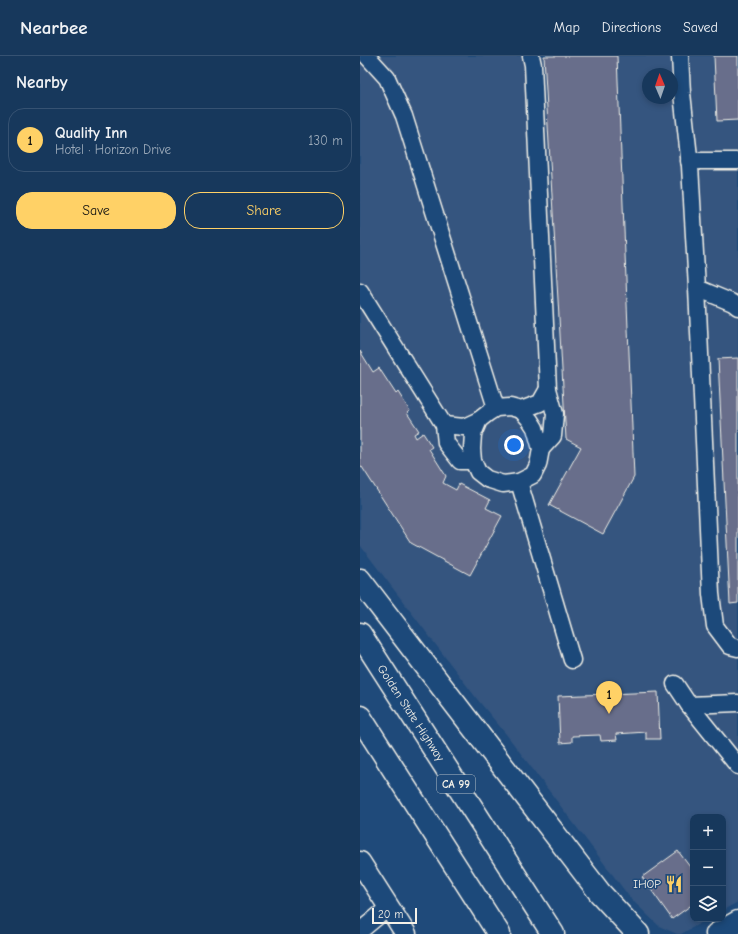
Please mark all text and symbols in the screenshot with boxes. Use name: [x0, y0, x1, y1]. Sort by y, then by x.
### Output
text: Nearbee: [20, 17, 88, 39]
text: Map: [553, 19, 580, 36]
text: Directions: [602, 19, 661, 36]
text: Saved: [683, 19, 718, 36]
north arrow: [642, 68, 678, 104]
text: Nearby: [16, 73, 67, 92]
text: Quality Inn: [55, 124, 128, 142]
text: 1: [27, 133, 33, 148]
text: 130 m: [308, 133, 343, 148]
text: Hotel · Horizon Drive: [55, 142, 171, 157]
button: Save: [16, 192, 176, 229]
button: Share: [184, 192, 344, 229]
your location: [504, 435, 524, 455]
street label: Golden State Highway: [375, 662, 448, 764]
pin: 1: [596, 681, 622, 714]
road number: CA 99: [437, 775, 475, 793]
map controls: [690, 814, 726, 922]
button: +: [690, 814, 726, 850]
button: −: [690, 850, 726, 886]
restaurant icon: IHOP: [664, 874, 684, 894]
place label: IHOP: [633, 877, 661, 891]
button: layers: [690, 886, 726, 922]
scale bar: [372, 906, 417, 925]
text: 20 m: [378, 908, 403, 921]

